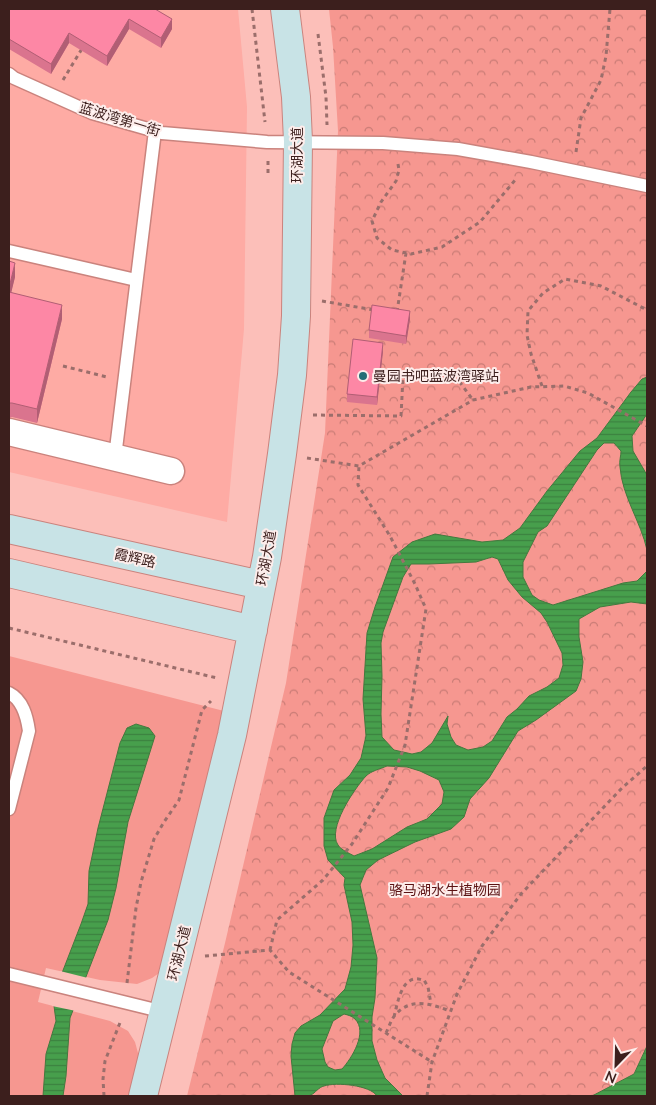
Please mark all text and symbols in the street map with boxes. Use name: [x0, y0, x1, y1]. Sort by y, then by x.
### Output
street label: 蓝波湾第一街: [77, 98, 163, 139]
street label: 环湖大道: [288, 127, 305, 183]
place label: 曼园书吧蓝波湾驿站: [373, 367, 499, 384]
marker: 曼园书吧蓝波湾驿站: [357, 370, 369, 382]
street label: 环湖大道: [252, 529, 279, 587]
street label: 霞辉路: [113, 545, 157, 571]
park label: 骆马湖水生植物园: [389, 881, 501, 898]
street label: 环湖大道: [163, 924, 194, 982]
north arrow: [591, 1040, 641, 1090]
text: N: [602, 1067, 619, 1087]

